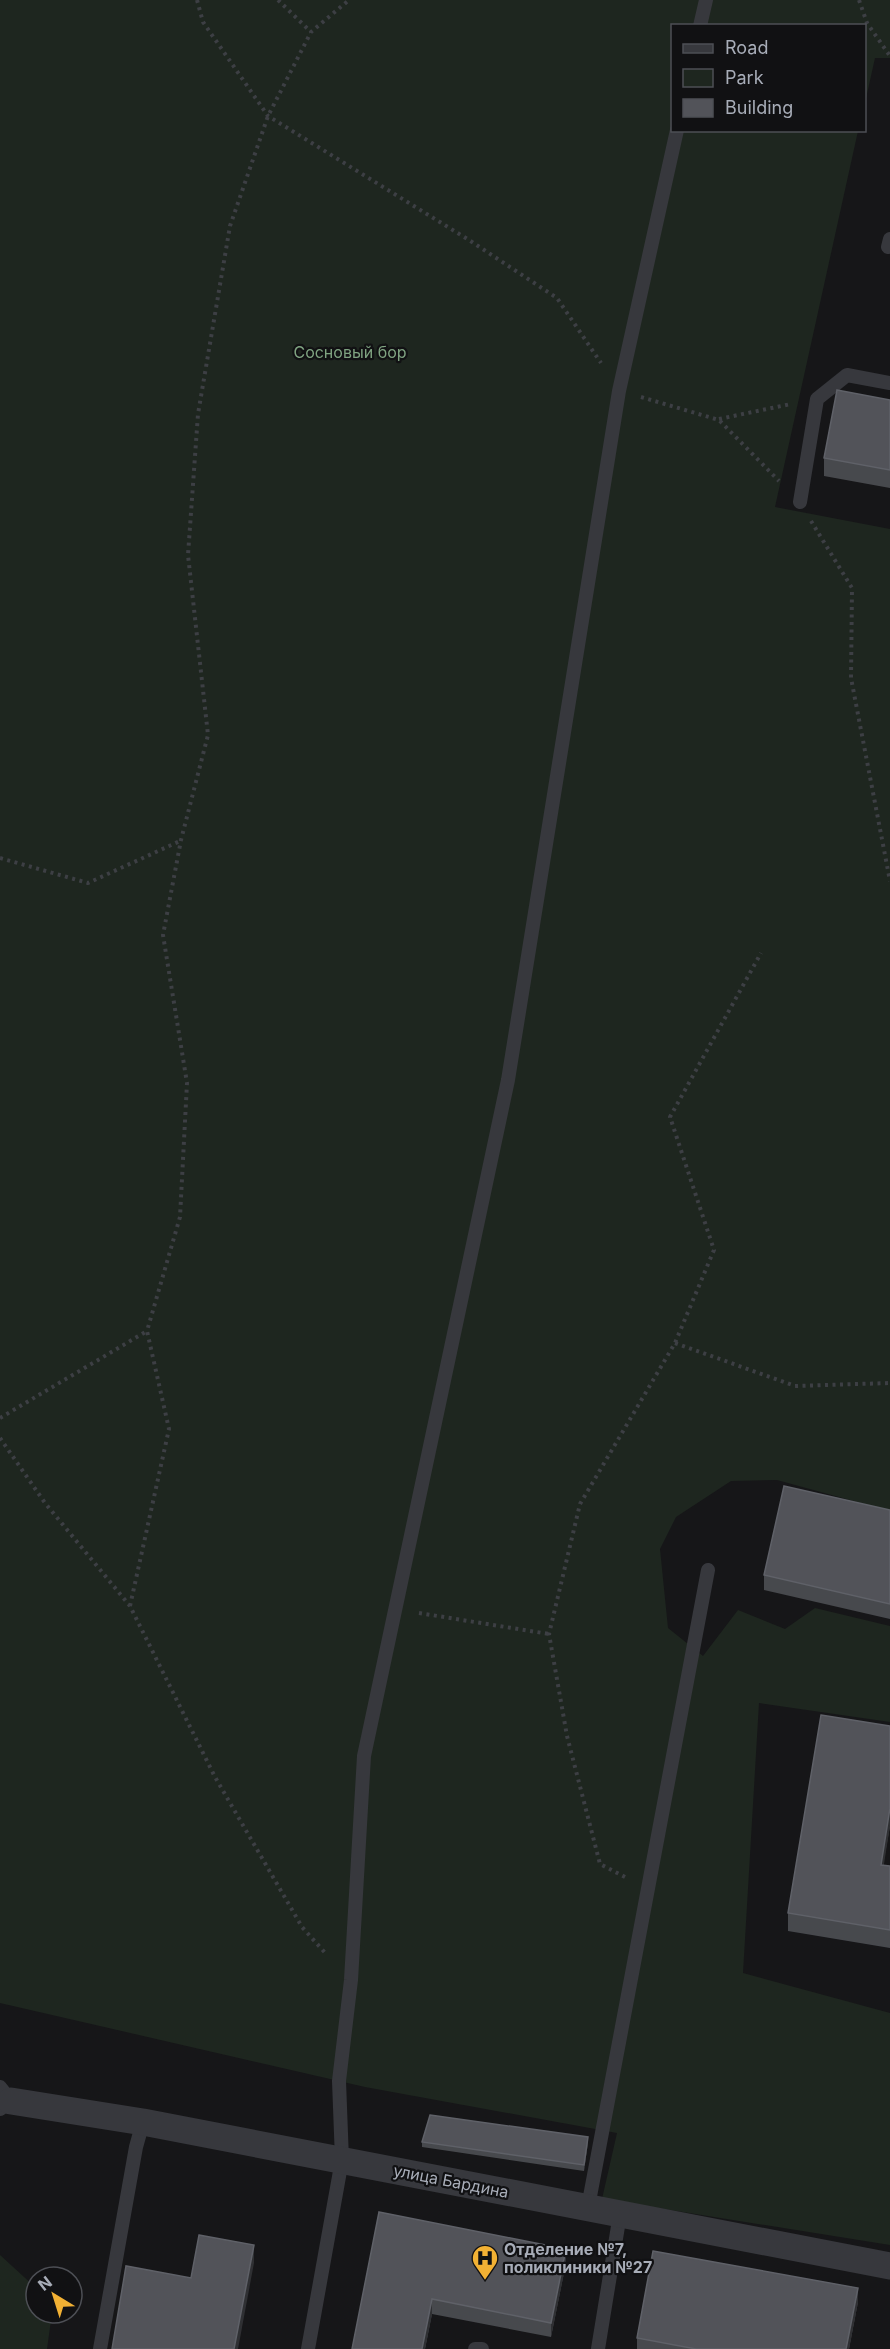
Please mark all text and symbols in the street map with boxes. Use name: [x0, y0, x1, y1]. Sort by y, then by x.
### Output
legend: [671, 24, 866, 132]
text: Road: [725, 37, 768, 58]
text: Park: [725, 67, 764, 88]
text: Building: [725, 97, 793, 118]
park label: Сосновый бор: [293, 342, 407, 362]
street label: улица Бардина: [392, 2160, 510, 2202]
place label: Отделение №7, поликлиники №27: [504, 2239, 652, 2277]
hospital icon: Отделение №7, поликлиники №27: [470, 2243, 500, 2281]
north arrow: [24, 2265, 84, 2325]
text: N: [34, 2272, 56, 2295]

